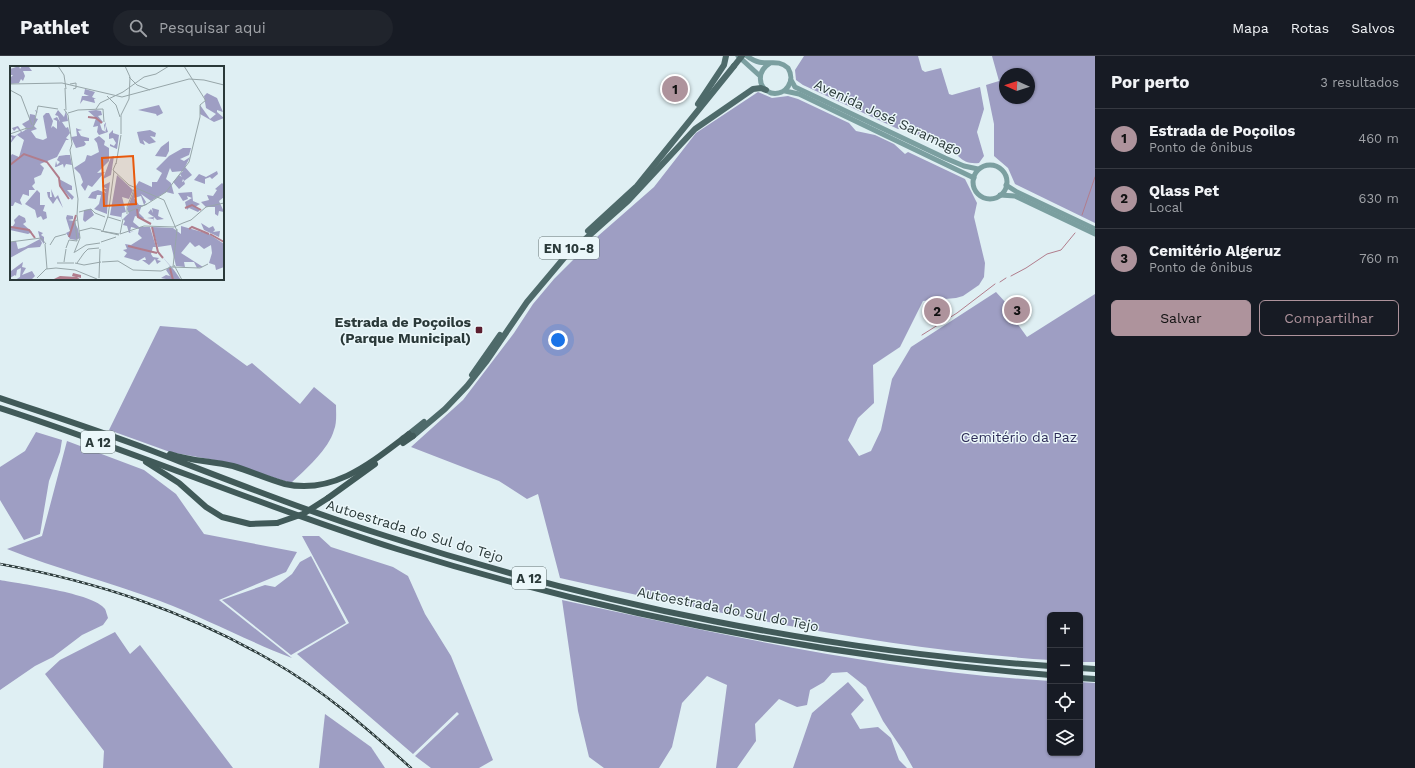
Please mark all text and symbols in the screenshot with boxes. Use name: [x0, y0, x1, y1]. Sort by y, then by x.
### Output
search box: [113, 10, 393, 46]
text: Pathlet: [20, 16, 89, 39]
icon: search: [127, 17, 149, 39]
text: Pesquisar aqui: [159, 19, 266, 37]
text: Mapa: [1232, 20, 1269, 36]
text: Rotas: [1291, 20, 1329, 36]
text: Salvos: [1351, 20, 1395, 36]
inset map: [10, 66, 224, 280]
north arrow: [999, 68, 1035, 104]
text: Por perto: [1111, 72, 1189, 92]
pin: 1: [662, 74, 688, 104]
text: 3 resultados: [1320, 75, 1399, 90]
street label: Avenida José Saramago: [812, 76, 964, 158]
text: Estrada de Poçoilos: [1149, 122, 1295, 140]
text: 1: [1121, 131, 1127, 146]
text: 460 m: [1358, 131, 1399, 146]
text: Ponto de ônibus: [1149, 140, 1253, 155]
text: Qlass Pet: [1149, 182, 1219, 200]
text: 2: [1120, 191, 1128, 206]
text: 630 m: [1359, 191, 1399, 206]
text: Local: [1149, 200, 1183, 215]
road number: EN 10-8: [539, 237, 599, 259]
text: Cemitério Algeruz: [1149, 242, 1281, 260]
text: 3: [1120, 251, 1128, 266]
text: 760 m: [1359, 251, 1399, 266]
text: Ponto de ônibus: [1149, 260, 1253, 275]
pin: 3: [1004, 295, 1030, 325]
pin: 2: [924, 296, 950, 326]
button: Salvar: [1111, 300, 1251, 336]
button: Compartilhar: [1259, 300, 1399, 336]
place label: Estrada de Poçoilos (Parque Municipal): [335, 314, 472, 346]
marker: Estrada de Poçoilos (Parque Municipal): [474, 325, 484, 335]
your location: [548, 330, 568, 350]
park label: Cemitério da Paz: [961, 429, 1077, 445]
road number: A 12: [81, 431, 115, 453]
street label: Autoestrada do Sul do Tejo: [324, 496, 506, 566]
road number: A 12: [512, 567, 546, 589]
street label: Autoestrada do Sul do Tejo: [636, 584, 820, 634]
map controls: [1047, 612, 1083, 756]
button: +: [1047, 612, 1083, 648]
button: −: [1047, 648, 1083, 684]
button: locate: [1047, 684, 1083, 720]
button: layers: [1047, 720, 1083, 756]

